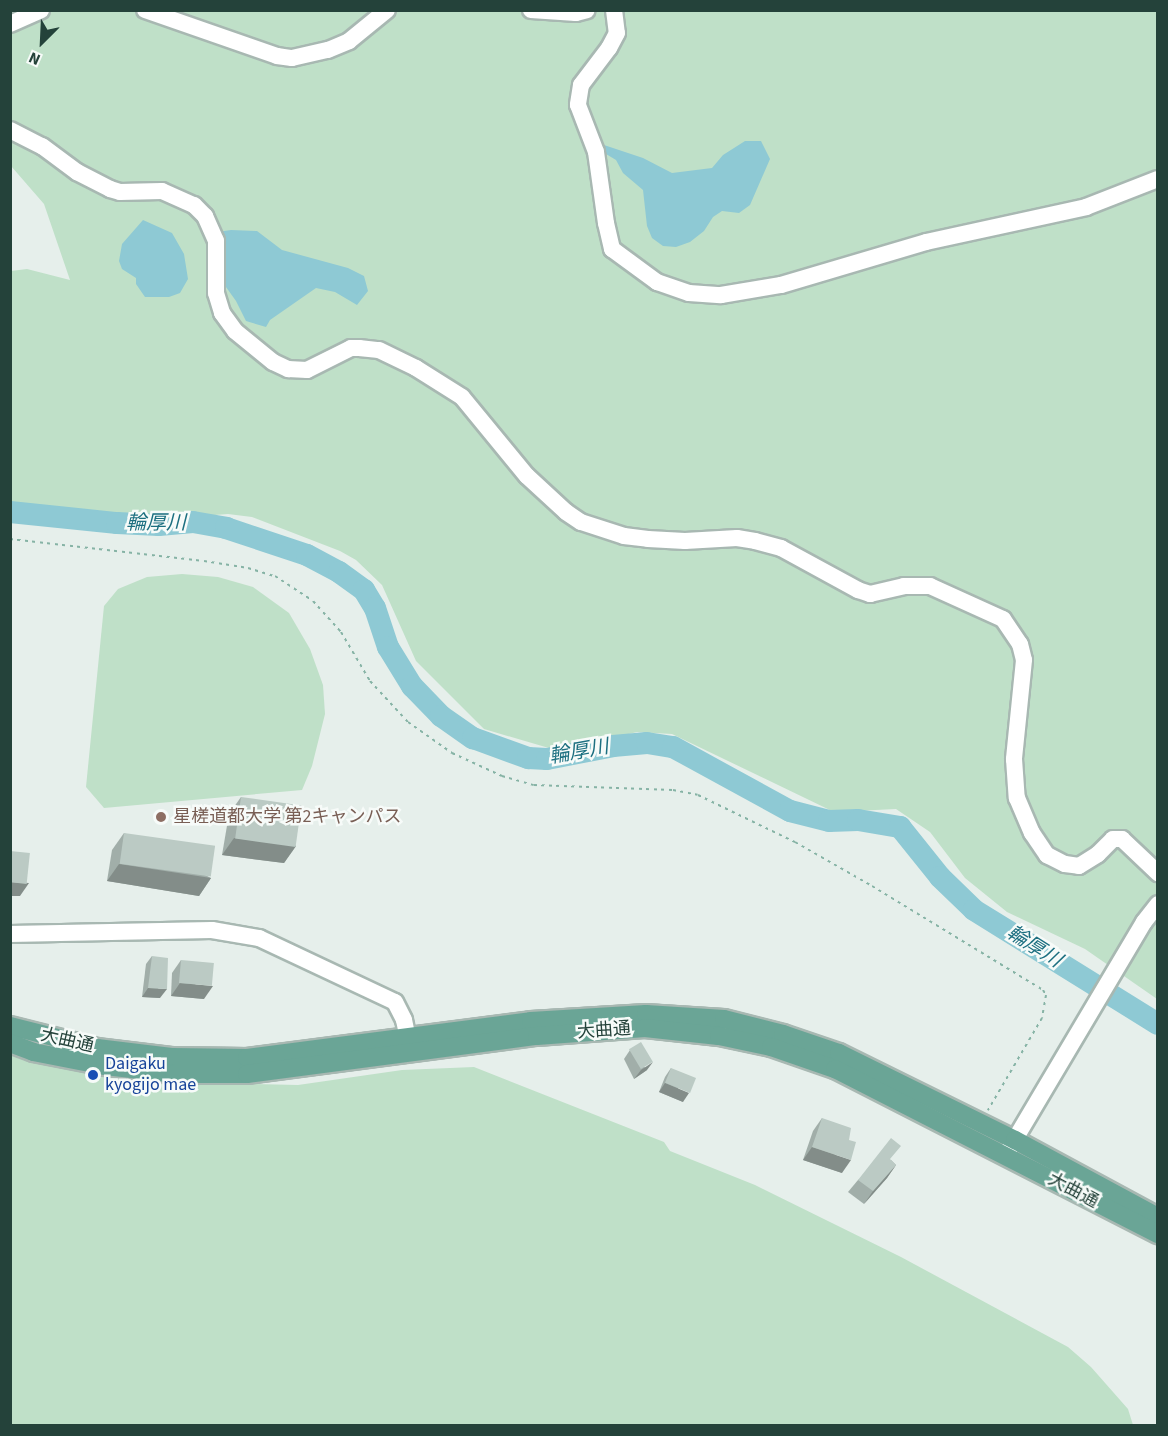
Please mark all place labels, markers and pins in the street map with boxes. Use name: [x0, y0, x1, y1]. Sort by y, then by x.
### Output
place label: 星槎道都大学 第2キャンパス: [173, 806, 402, 828]
marker: 星槎道都大学 第2キャンパス: [154, 810, 168, 824]
place label: Daigaku kyogijo mae: [105, 1054, 196, 1096]
marker: Daigaku kyogijo mae: [86, 1068, 100, 1082]

